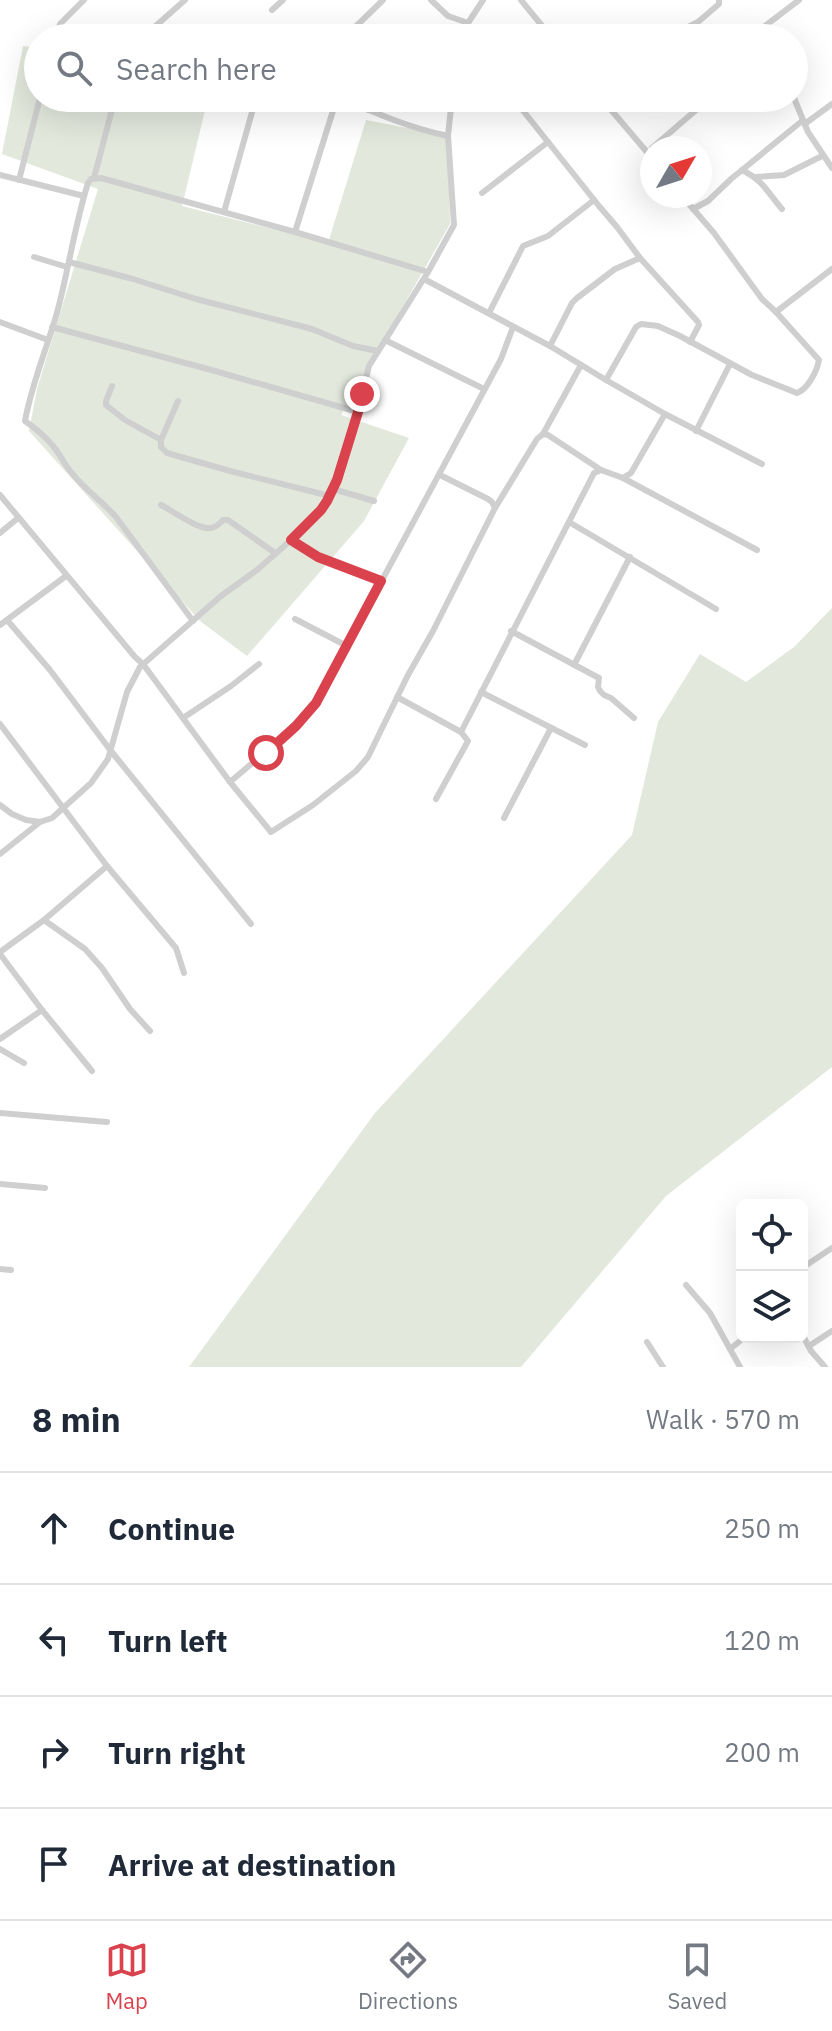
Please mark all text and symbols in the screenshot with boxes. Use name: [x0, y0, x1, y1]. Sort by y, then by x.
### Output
search box: [24, 24, 808, 112]
icon: search: [52, 46, 96, 90]
text: Search here: [116, 49, 277, 88]
north arrow: [640, 136, 712, 208]
route end: [344, 376, 380, 412]
route start: [248, 735, 284, 771]
map controls: [736, 1199, 808, 1343]
button: locate: [736, 1199, 808, 1271]
button: layers: [736, 1271, 808, 1343]
text: 8 min: [32, 1397, 121, 1441]
text: Walk · 570 m: [646, 1402, 800, 1436]
icon: ahead: [32, 1506, 76, 1550]
text: Continue: [108, 1509, 235, 1548]
text: 250 m: [724, 1511, 800, 1545]
icon: left: [32, 1618, 76, 1662]
text: Turn left: [108, 1621, 227, 1660]
text: 120 m: [724, 1623, 800, 1657]
icon: right: [32, 1730, 76, 1774]
text: Turn right: [108, 1733, 246, 1772]
text: 200 m: [724, 1735, 800, 1769]
icon: arrive: [32, 1842, 76, 1886]
text: Arrive at destination: [108, 1845, 396, 1884]
tab: Map: [105, 1938, 149, 2015]
tab: Directions: [358, 1938, 458, 2015]
tab: Saved: [667, 1938, 727, 2015]

